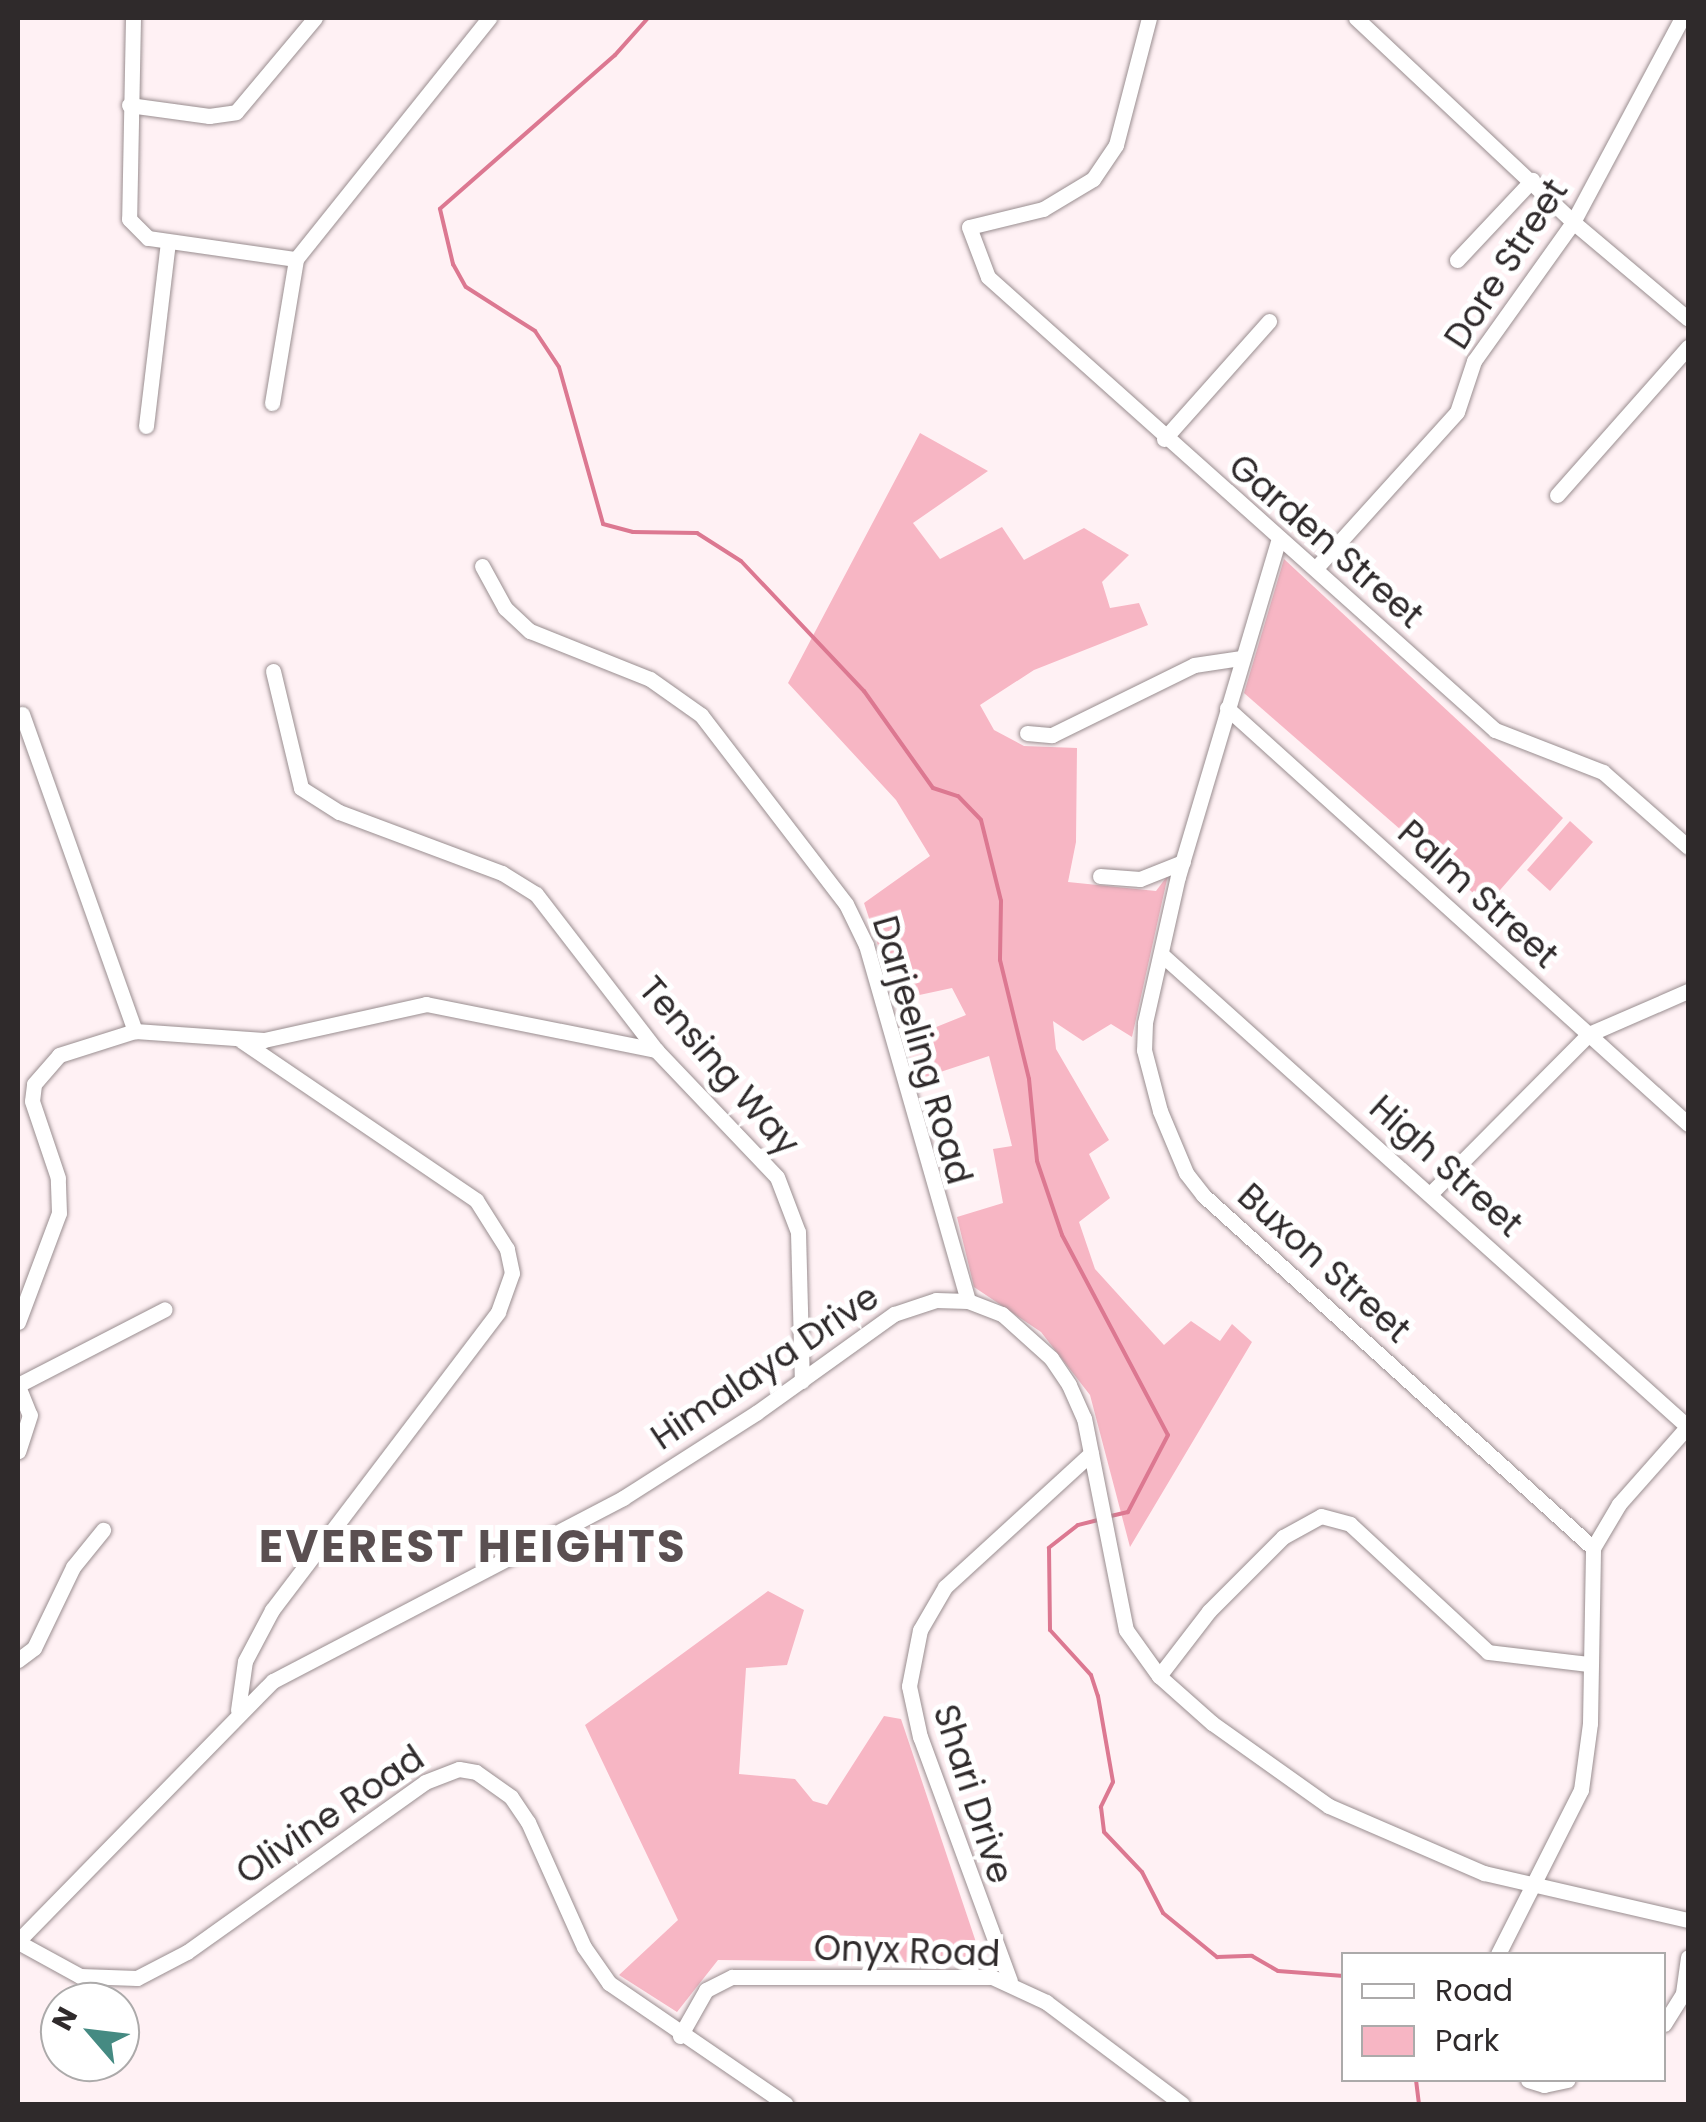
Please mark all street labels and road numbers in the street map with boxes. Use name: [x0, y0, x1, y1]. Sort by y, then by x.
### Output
street label: Dore Street: [1436, 171, 1576, 357]
street label: Garden Street: [1220, 445, 1432, 637]
street label: Palm Street: [1389, 811, 1567, 977]
street label: Darjeeling Road: [864, 911, 980, 1189]
street label: Tensing Way: [630, 968, 808, 1164]
street label: High Street: [1361, 1087, 1531, 1245]
street label: Buxon Street: [1229, 1175, 1419, 1351]
street label: Himalaya Drive: [643, 1275, 887, 1459]
street label: Shari Drive: [924, 1699, 1022, 1889]
street label: Olivine Road: [228, 1737, 432, 1893]
street label: Onyx Road: [813, 1927, 1001, 1975]

